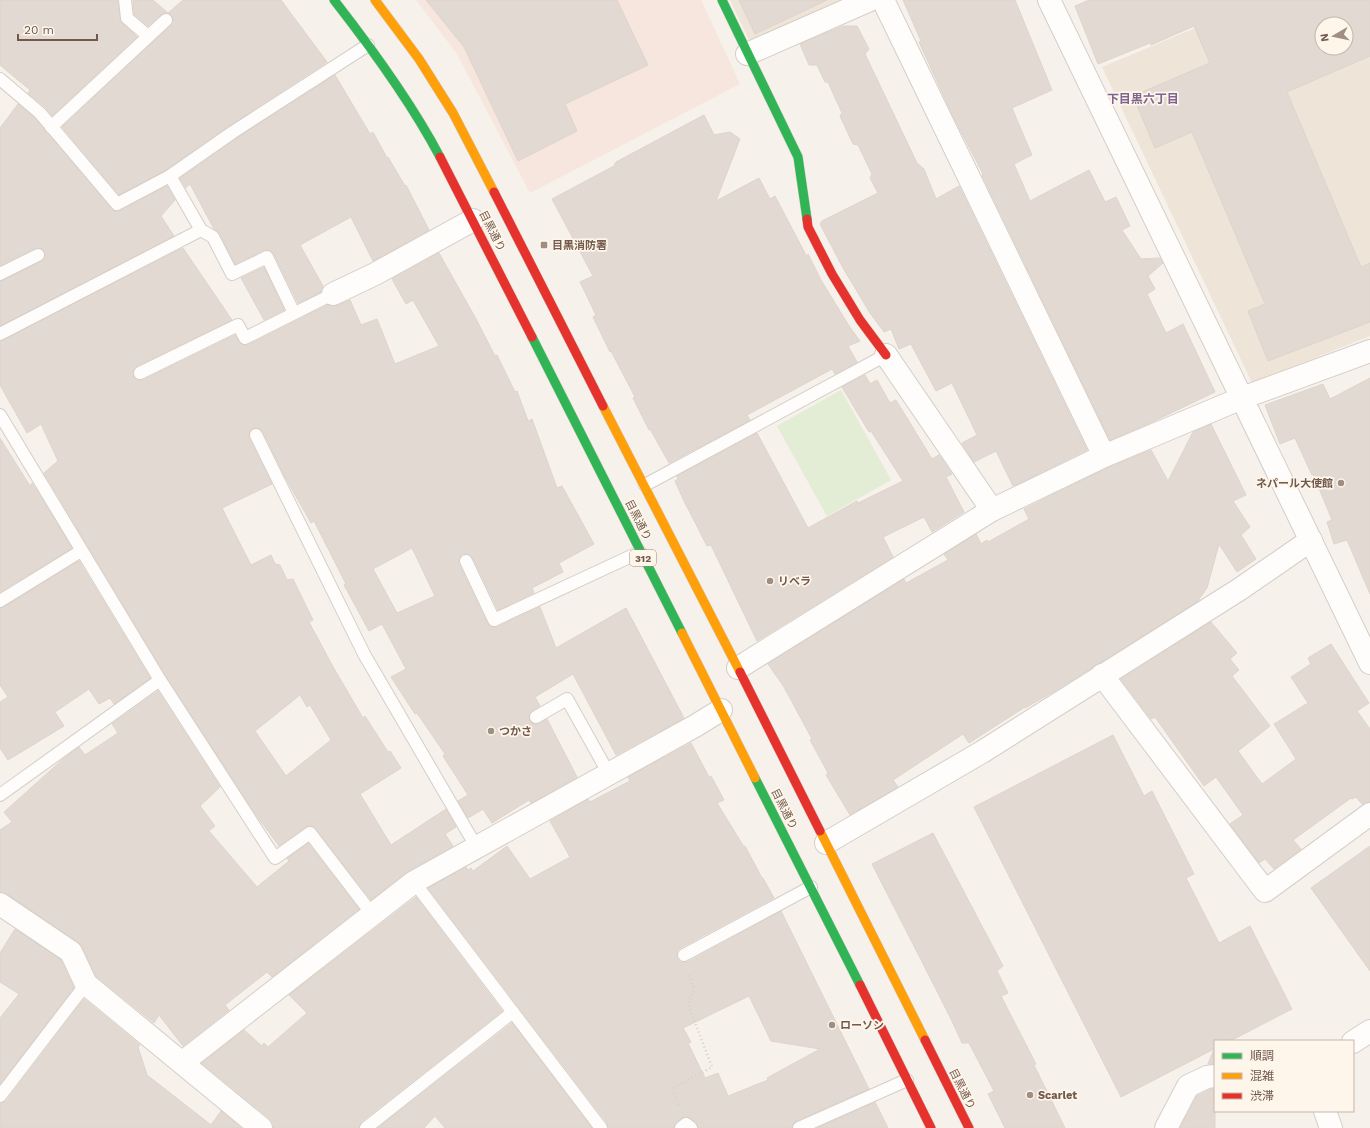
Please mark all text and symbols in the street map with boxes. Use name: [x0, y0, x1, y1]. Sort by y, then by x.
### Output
scale bar: [18, 16, 97, 42]
north arrow: [1314, 16, 1354, 56]
text: 20 m: [24, 23, 54, 37]
text: N: [1318, 32, 1332, 43]
district label: 下目黒六丁目: [1107, 92, 1179, 106]
street label: 目黒通り: [476, 208, 508, 254]
place label: 目黒消防署: [552, 239, 607, 252]
marker: 目黒消防署: [539, 240, 549, 250]
place label: ネパール大使館: [1256, 477, 1333, 490]
marker: ネパール大使館: [1336, 478, 1346, 488]
street label: 目黒通り: [622, 497, 654, 543]
road number: 312: [630, 550, 656, 566]
place label: リベラ: [778, 575, 811, 588]
marker: リベラ: [765, 576, 775, 586]
place label: つかさ: [499, 725, 532, 738]
marker: つかさ: [486, 726, 496, 736]
street label: 目黒通り: [768, 786, 800, 832]
place label: ローソン: [840, 1019, 884, 1032]
marker: ローソン: [827, 1020, 837, 1030]
legend: [1214, 1040, 1354, 1112]
text: 順調: [1250, 1049, 1274, 1063]
street label: 目黒通り: [946, 1066, 978, 1112]
text: 混雑: [1250, 1069, 1274, 1083]
place label: Scarlet: [1038, 1089, 1077, 1102]
text: 渋滞: [1250, 1089, 1274, 1103]
marker: Scarlet: [1025, 1090, 1035, 1100]

